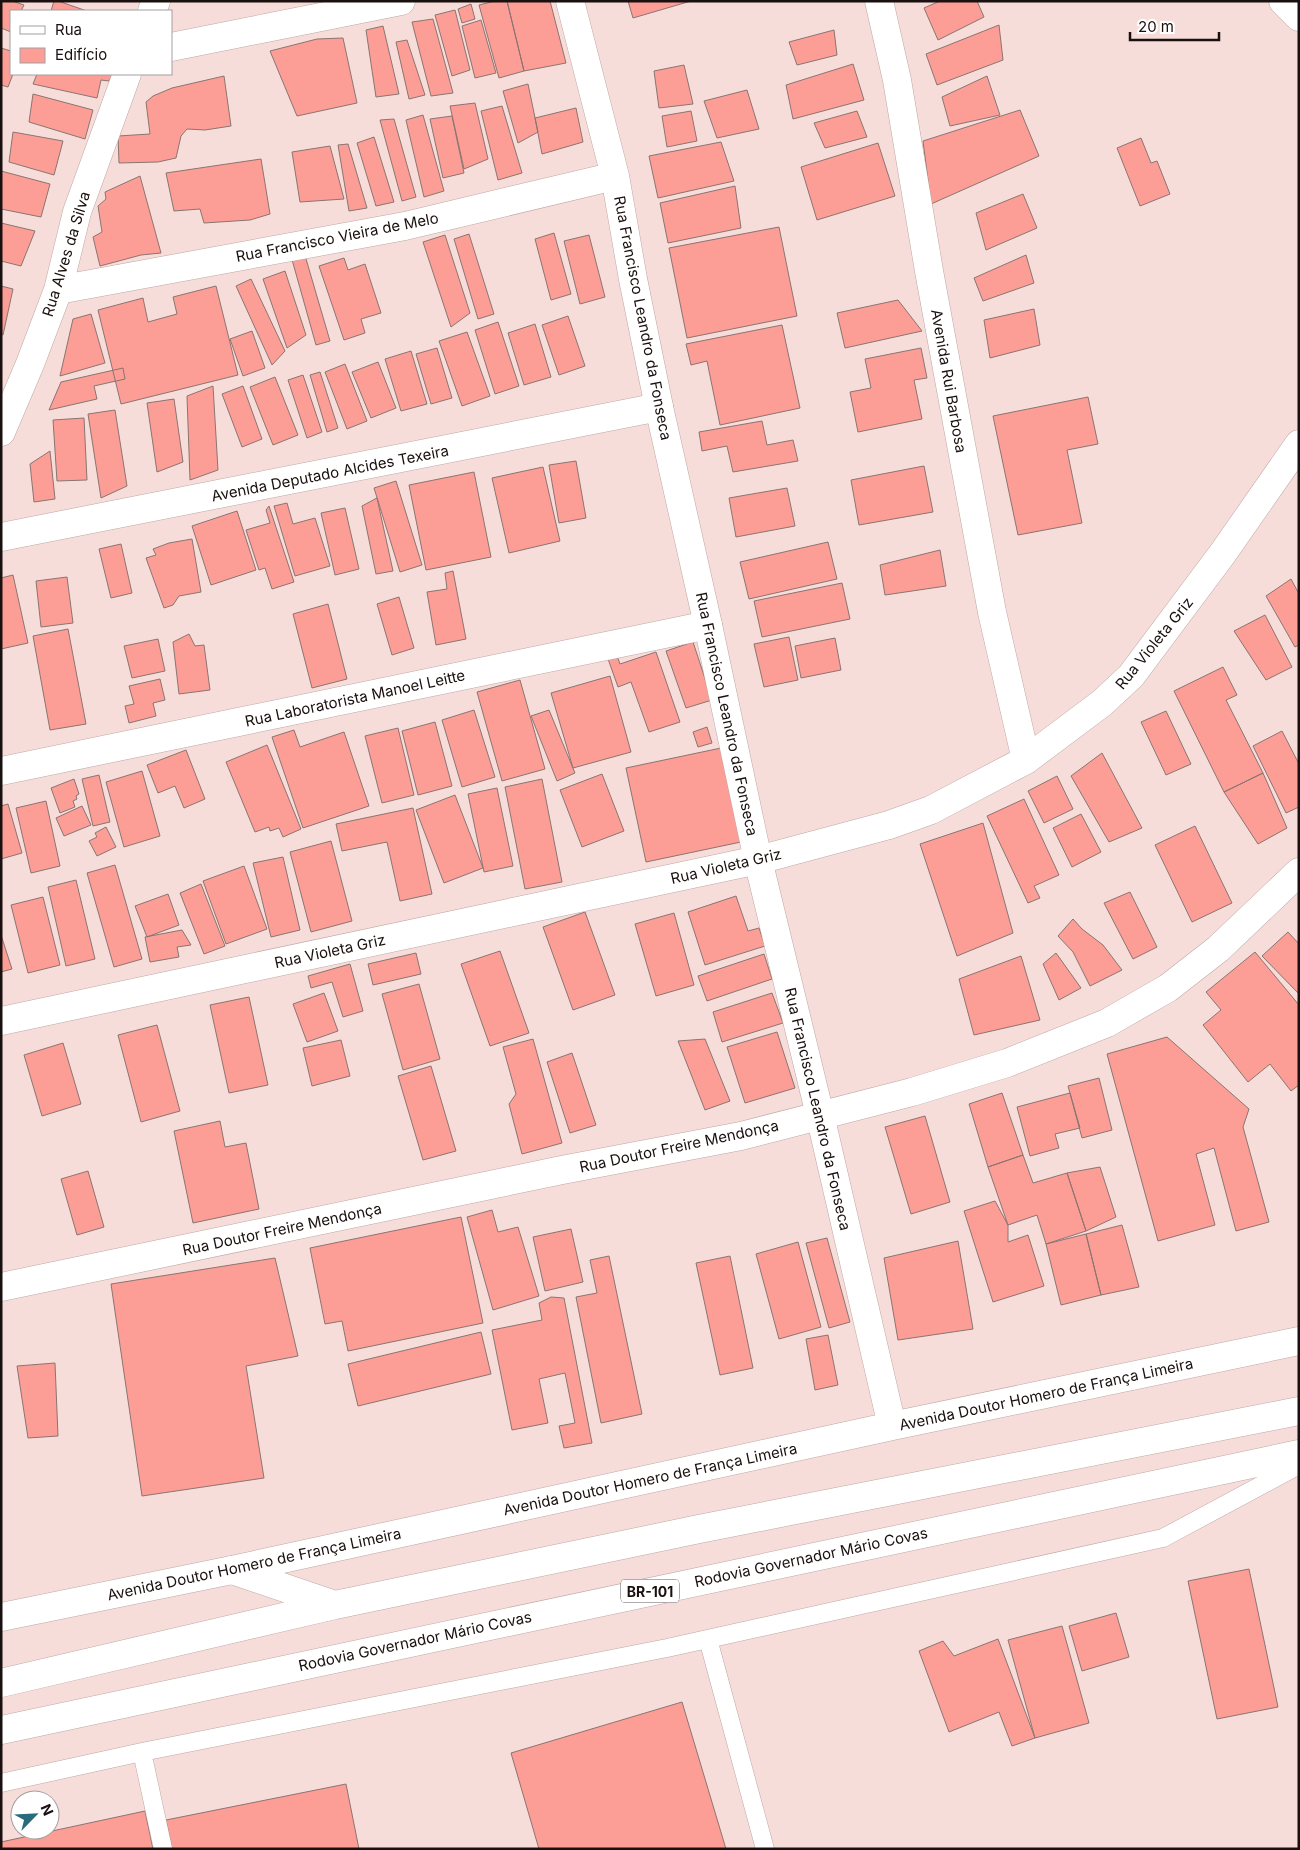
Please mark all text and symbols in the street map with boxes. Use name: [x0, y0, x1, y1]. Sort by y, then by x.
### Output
legend: [10, 10, 172, 75]
scale bar: [1130, 10, 1219, 42]
text: 20 m: [1138, 17, 1174, 36]
text: Rua: [55, 20, 82, 39]
text: Edifício: [55, 45, 107, 64]
street label: Rua Alves da Silva: [38, 189, 94, 319]
street label: Rua Francisco Leandro da Fonseca: [610, 194, 676, 442]
street label: Rua Francisco Vieira de Melo: [234, 208, 440, 266]
street label: Avenida Rui Barbosa: [927, 308, 971, 454]
street label: Avenida Deputado Alcides Texeira: [210, 441, 450, 505]
street label: Rua Francisco Leandro da Fonseca: [692, 590, 762, 838]
street label: Rua Violeta Griz: [1111, 593, 1197, 693]
street label: Rua Laboratorista Manoel Leitte: [243, 665, 467, 731]
street label: Rua Violeta Griz: [669, 844, 783, 888]
street label: Rua Violeta Griz: [273, 930, 387, 972]
street label: Rua Francisco Leandro da Fonseca: [781, 986, 855, 1232]
street label: Rua Doutor Freire Mendonça: [578, 1116, 780, 1176]
street label: Rua Doutor Freire Mendonça: [181, 1199, 383, 1259]
street label: Avenida Doutor Homero de França Limeira: [897, 1354, 1195, 1434]
street label: Avenida Doutor Homero de França Limeira: [501, 1439, 799, 1519]
street label: Rodovia Governador Mário Covas: [693, 1523, 929, 1591]
street label: Avenida Doutor Homero de França Limeira: [105, 1524, 403, 1604]
road number: BR-101: [621, 1580, 679, 1602]
street label: Rodovia Governador Mário Covas: [297, 1607, 533, 1675]
north arrow: [10, 1790, 60, 1840]
text: N: [37, 1801, 57, 1818]

